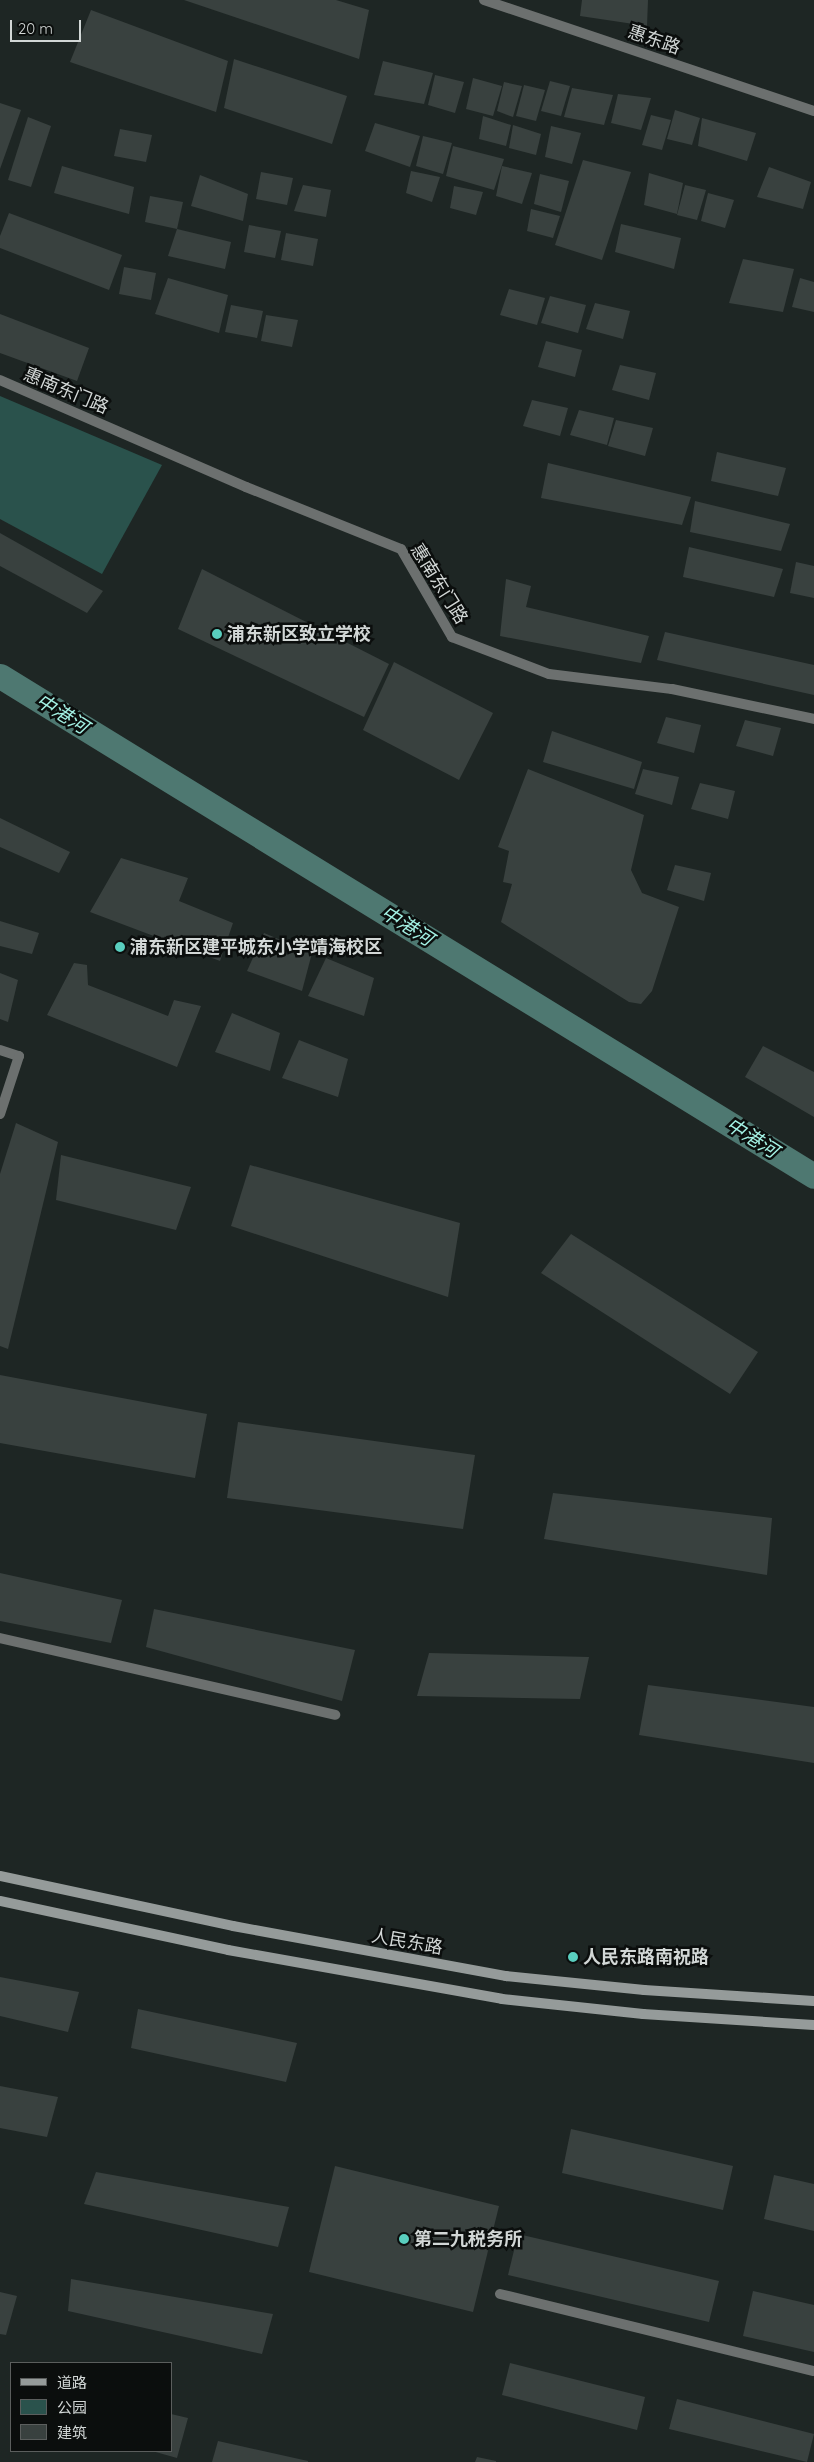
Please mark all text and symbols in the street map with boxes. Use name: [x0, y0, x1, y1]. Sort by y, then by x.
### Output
scale bar: [12, 10, 84, 42]
text: 20 m: [18, 19, 53, 38]
street label: 惠东路: [625, 21, 683, 59]
street label: 惠南东门路: [20, 363, 112, 419]
street label: 惠南东门路: [406, 540, 472, 628]
place label: 浦东新区致立学校: [227, 623, 371, 645]
marker: 浦东新区致立学校: [211, 628, 223, 640]
water label: 中港河: [32, 689, 92, 739]
water label: 中港河: [377, 901, 437, 951]
place label: 浦东新区建平城东小学靖海校区: [130, 936, 382, 958]
marker: 浦东新区建平城东小学靖海校区: [114, 941, 126, 953]
water label: 中港河: [722, 1113, 782, 1163]
street label: 人民东路: [370, 1925, 444, 1959]
place label: 人民东路南祝路: [583, 1946, 709, 1968]
marker: 人民东路南祝路: [567, 1951, 579, 1963]
place label: 第二九税务所: [414, 2228, 522, 2250]
marker: 第二九税务所: [398, 2233, 410, 2245]
legend: [10, 2362, 172, 2452]
text: 道路: [57, 2373, 87, 2392]
text: 公园: [57, 2398, 87, 2417]
text: 建筑: [57, 2423, 87, 2442]

